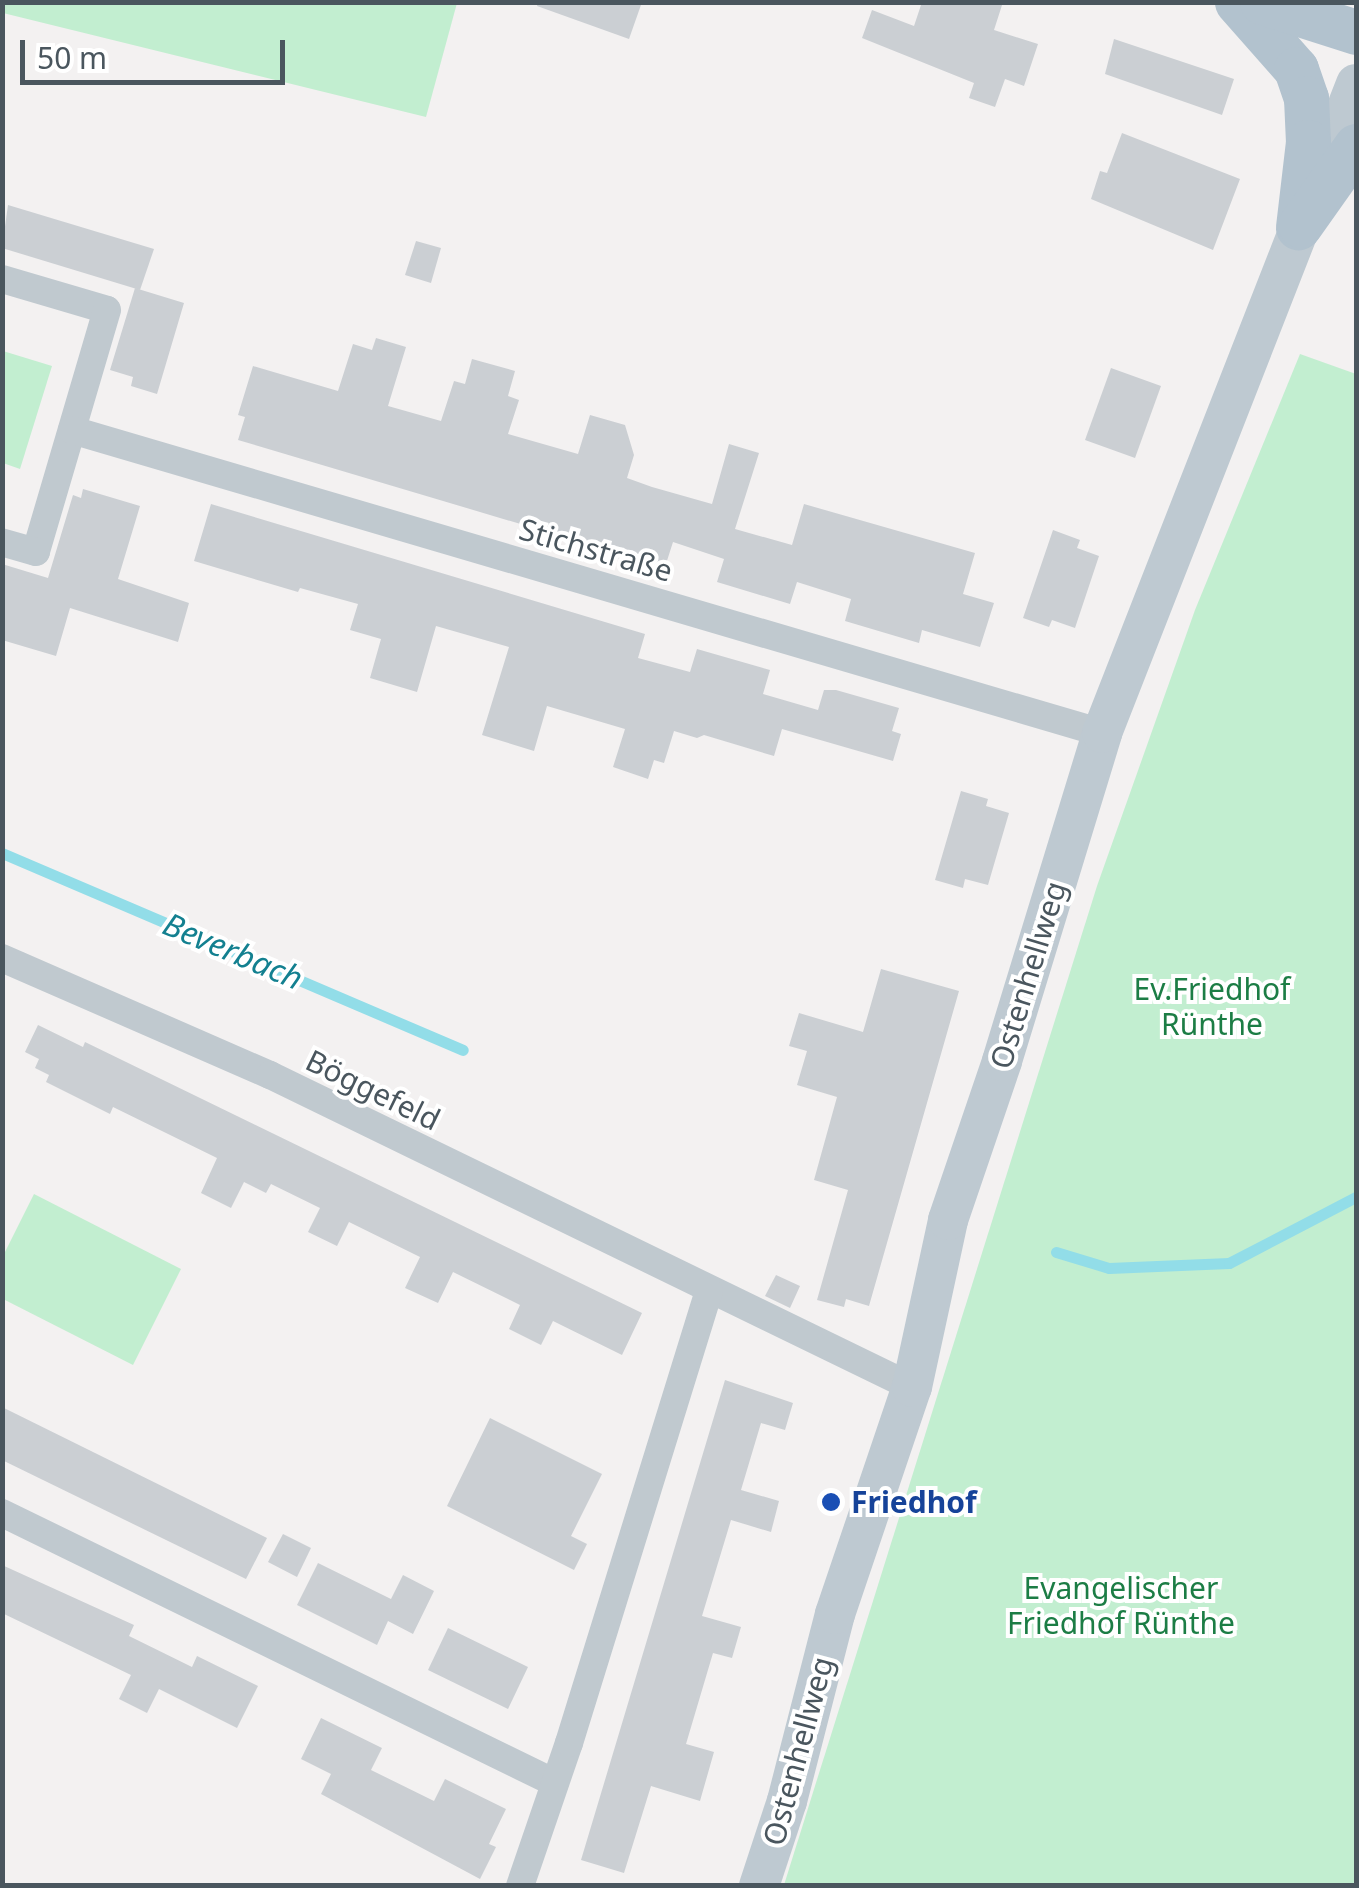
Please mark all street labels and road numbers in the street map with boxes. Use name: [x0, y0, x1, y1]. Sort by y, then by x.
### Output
street label: Stichstraße: [515, 511, 677, 589]
street label: Ostenhellweg: [982, 877, 1074, 1073]
street label: Böggefeld: [300, 1042, 446, 1138]
street label: Ostenhellweg: [756, 1653, 840, 1849]

